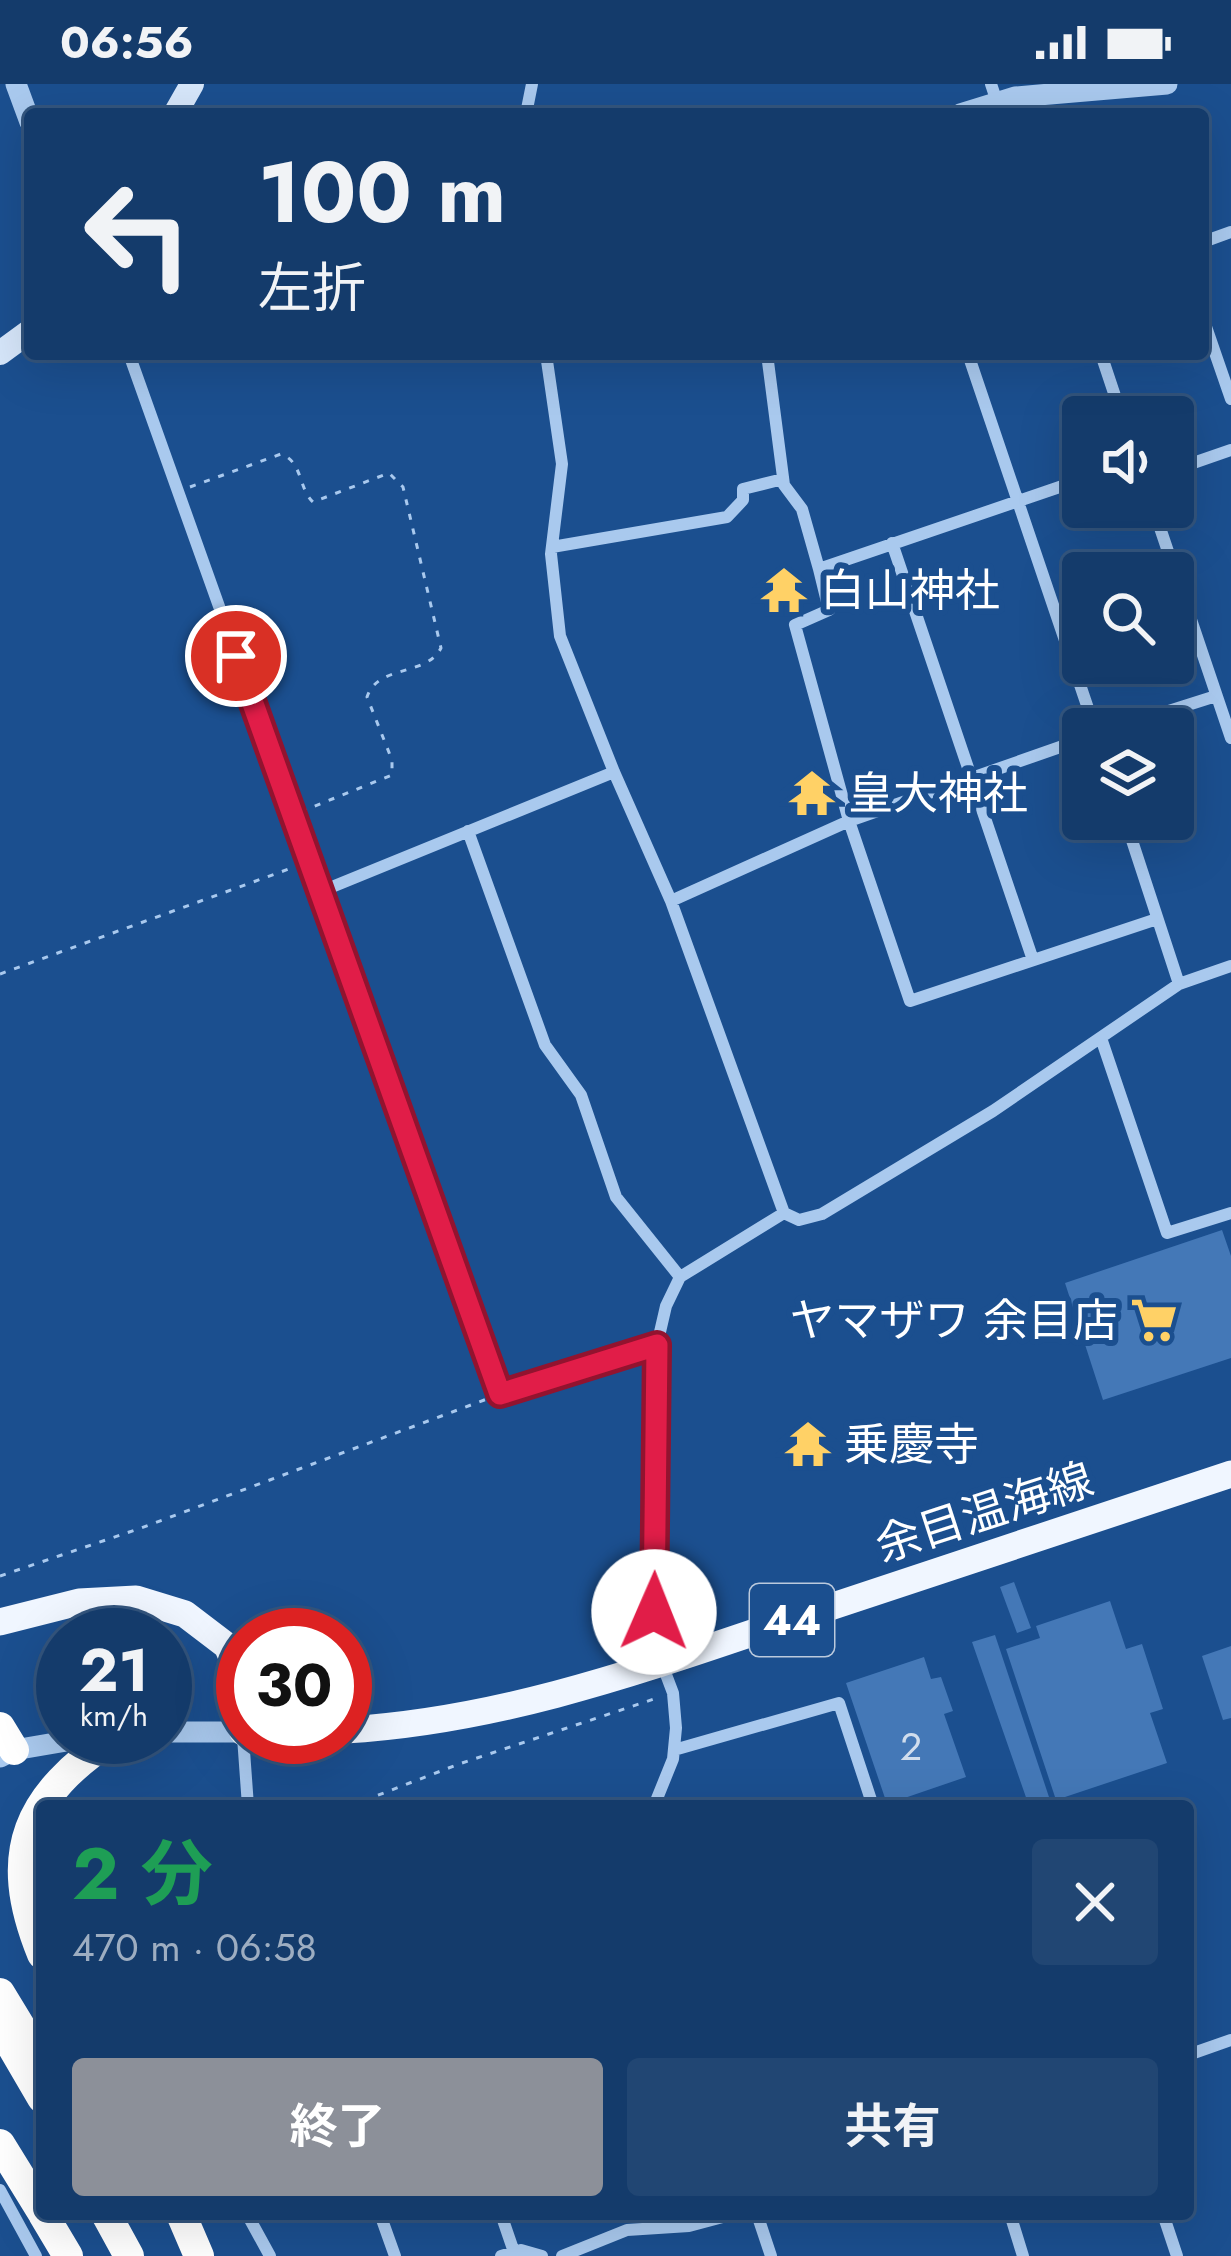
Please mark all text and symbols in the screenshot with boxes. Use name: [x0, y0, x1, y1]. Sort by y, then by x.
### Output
text: 06:56: [60, 10, 194, 75]
text: 100 m: [258, 132, 506, 254]
icon: left: [60, 156, 216, 312]
text: 左折: [258, 249, 366, 327]
map controls: [1062, 396, 1194, 840]
button: sound: [1062, 396, 1194, 528]
button: search: [1062, 552, 1194, 684]
place label: 白山神社: [820, 558, 1000, 623]
temple icon: 白山神社: [759, 565, 809, 615]
pin: [185, 605, 287, 707]
icon: arrive: [203, 623, 269, 689]
button: layers: [1062, 708, 1194, 840]
place label: 皇大神社: [848, 761, 1028, 826]
temple icon: 皇大神社: [787, 768, 837, 818]
place label: ヤマザワ 余目店: [789, 1288, 1118, 1353]
supermarket icon: ヤマザワ 余目店: [1129, 1295, 1179, 1345]
place label: 乗慶寺: [844, 1412, 979, 1477]
temple icon: 乗慶寺: [783, 1419, 833, 1469]
street label: 余目温海線: [867, 1447, 1101, 1578]
position arrow: [591, 1549, 717, 1675]
road number: 44: [750, 1584, 834, 1656]
speed limit sign: 30: [216, 1608, 372, 1764]
text: 21: [79, 1627, 149, 1714]
text: km/h: [80, 1694, 148, 1737]
house number: 2: [900, 1718, 922, 1775]
text: 2 分: [72, 1822, 213, 1926]
button: close: [1032, 1839, 1158, 1965]
text: 470 m · 06:58: [72, 1919, 317, 1976]
button: 終了: [72, 2058, 603, 2196]
button: 共有: [627, 2058, 1158, 2196]

